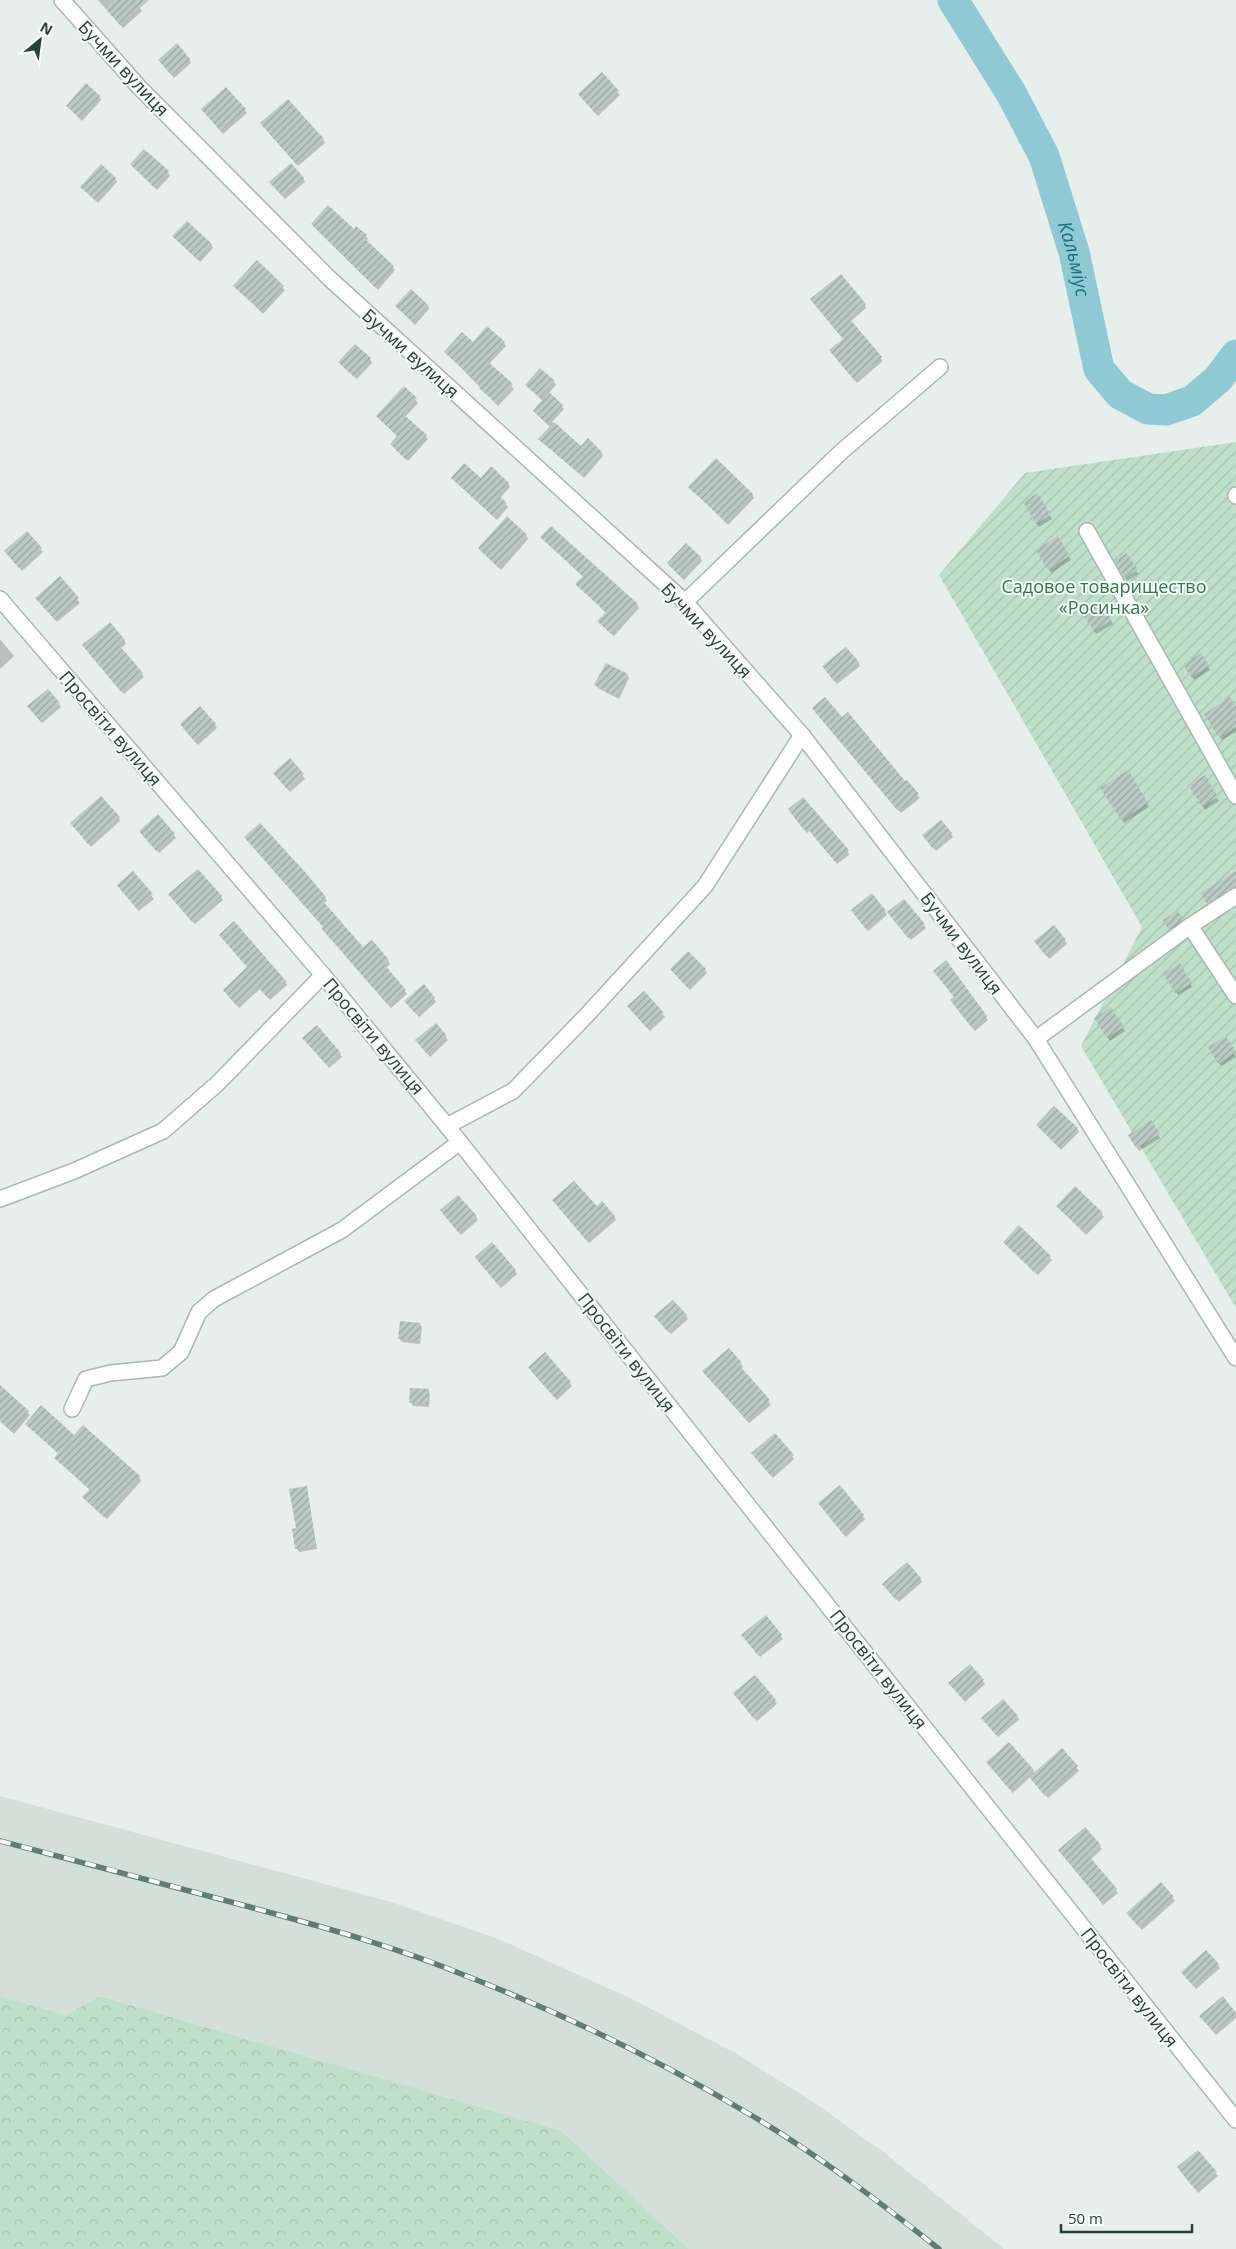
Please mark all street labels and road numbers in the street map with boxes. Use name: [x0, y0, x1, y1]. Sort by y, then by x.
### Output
street label: Бучми вулиця: [73, 15, 175, 121]
street label: Бучми вулиця: [357, 303, 465, 403]
street label: Бучми вулиця: [656, 577, 758, 683]
street label: Просвіти вулиця: [54, 665, 168, 791]
street label: Бучми вулиця: [916, 887, 1008, 999]
street label: Просвіти вулиця: [318, 973, 430, 1099]
street label: Просвіти вулиця: [573, 1287, 681, 1417]
street label: Просвіти вулиця: [825, 1604, 933, 1734]
street label: Просвіти вулиця: [1076, 1922, 1184, 2052]

